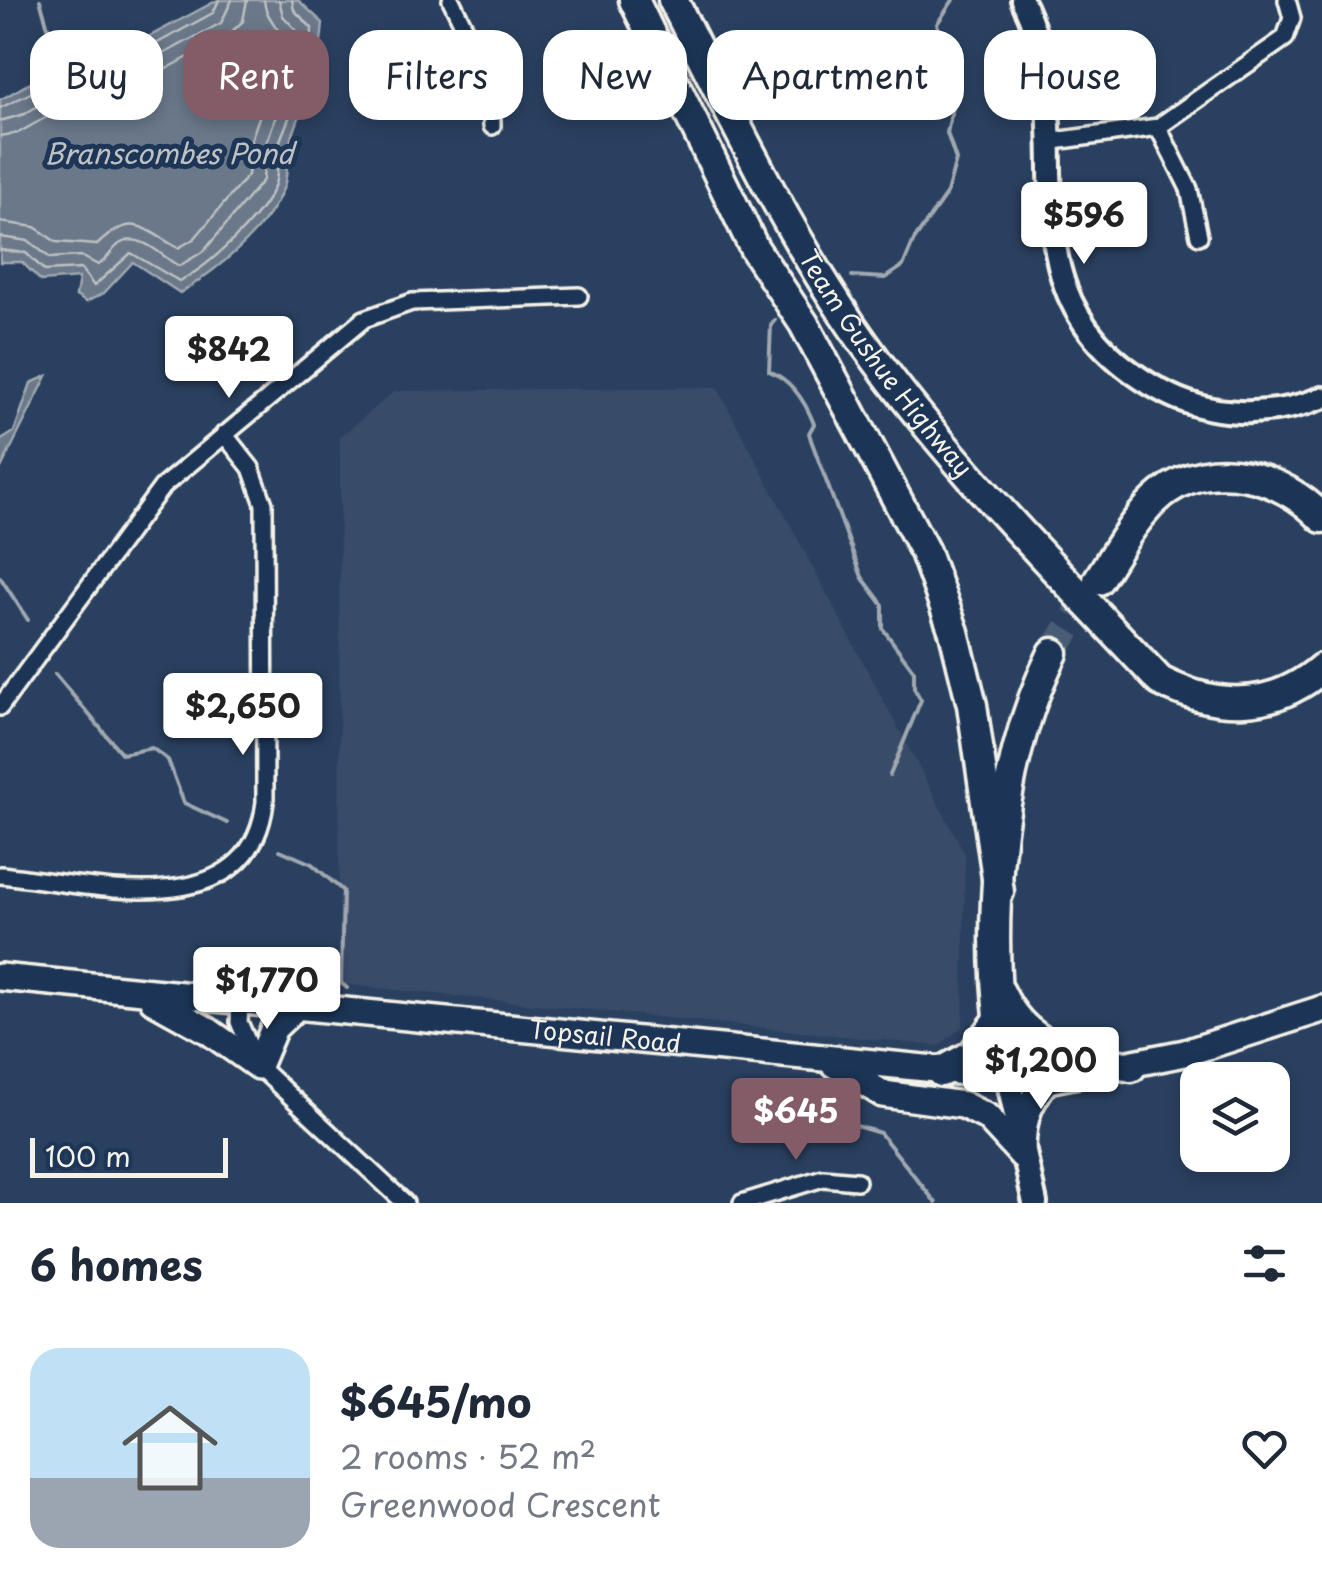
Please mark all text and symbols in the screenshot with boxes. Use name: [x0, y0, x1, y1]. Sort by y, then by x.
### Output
chip: Buy: [30, 30, 163, 120]
chip: Rent: [183, 30, 329, 120]
chip: Filters: [349, 30, 523, 120]
chip: New: [543, 30, 687, 120]
chip: Apartment: [707, 30, 964, 120]
chip: House: [984, 30, 1156, 120]
water label: Branscombes Pond: [45, 131, 298, 174]
pin: $596: [1025, 182, 1143, 267]
text: $596: [1043, 190, 1125, 238]
street label: Team Gushue Highway: [790, 242, 982, 485]
pin: $842: [170, 316, 288, 401]
text: $842: [187, 324, 271, 372]
pin: $2,650: [162, 673, 324, 758]
text: $2,650: [185, 681, 301, 729]
pin: $1,770: [186, 947, 348, 1032]
text: $1,770: [215, 955, 319, 1003]
street label: Topsail Road: [528, 1009, 683, 1062]
pin: $1,200: [960, 1027, 1122, 1112]
text: $1,200: [985, 1035, 1097, 1083]
map controls: [1180, 1062, 1290, 1172]
button: layers: [1180, 1062, 1290, 1172]
pin: $645: [737, 1078, 855, 1163]
text: $645: [753, 1086, 839, 1134]
scale bar: [30, 1133, 228, 1178]
text: 100 m: [45, 1134, 131, 1177]
text: 6 homes: [30, 1232, 203, 1295]
icon: filters: [1237, 1236, 1292, 1291]
text: $645/mo: [340, 1369, 531, 1432]
icon: home: [110, 1388, 230, 1508]
icon: heart: [1237, 1421, 1292, 1476]
text: 2 rooms · 52 m²: [340, 1432, 596, 1480]
text: Greenwood Crescent: [340, 1480, 661, 1528]

